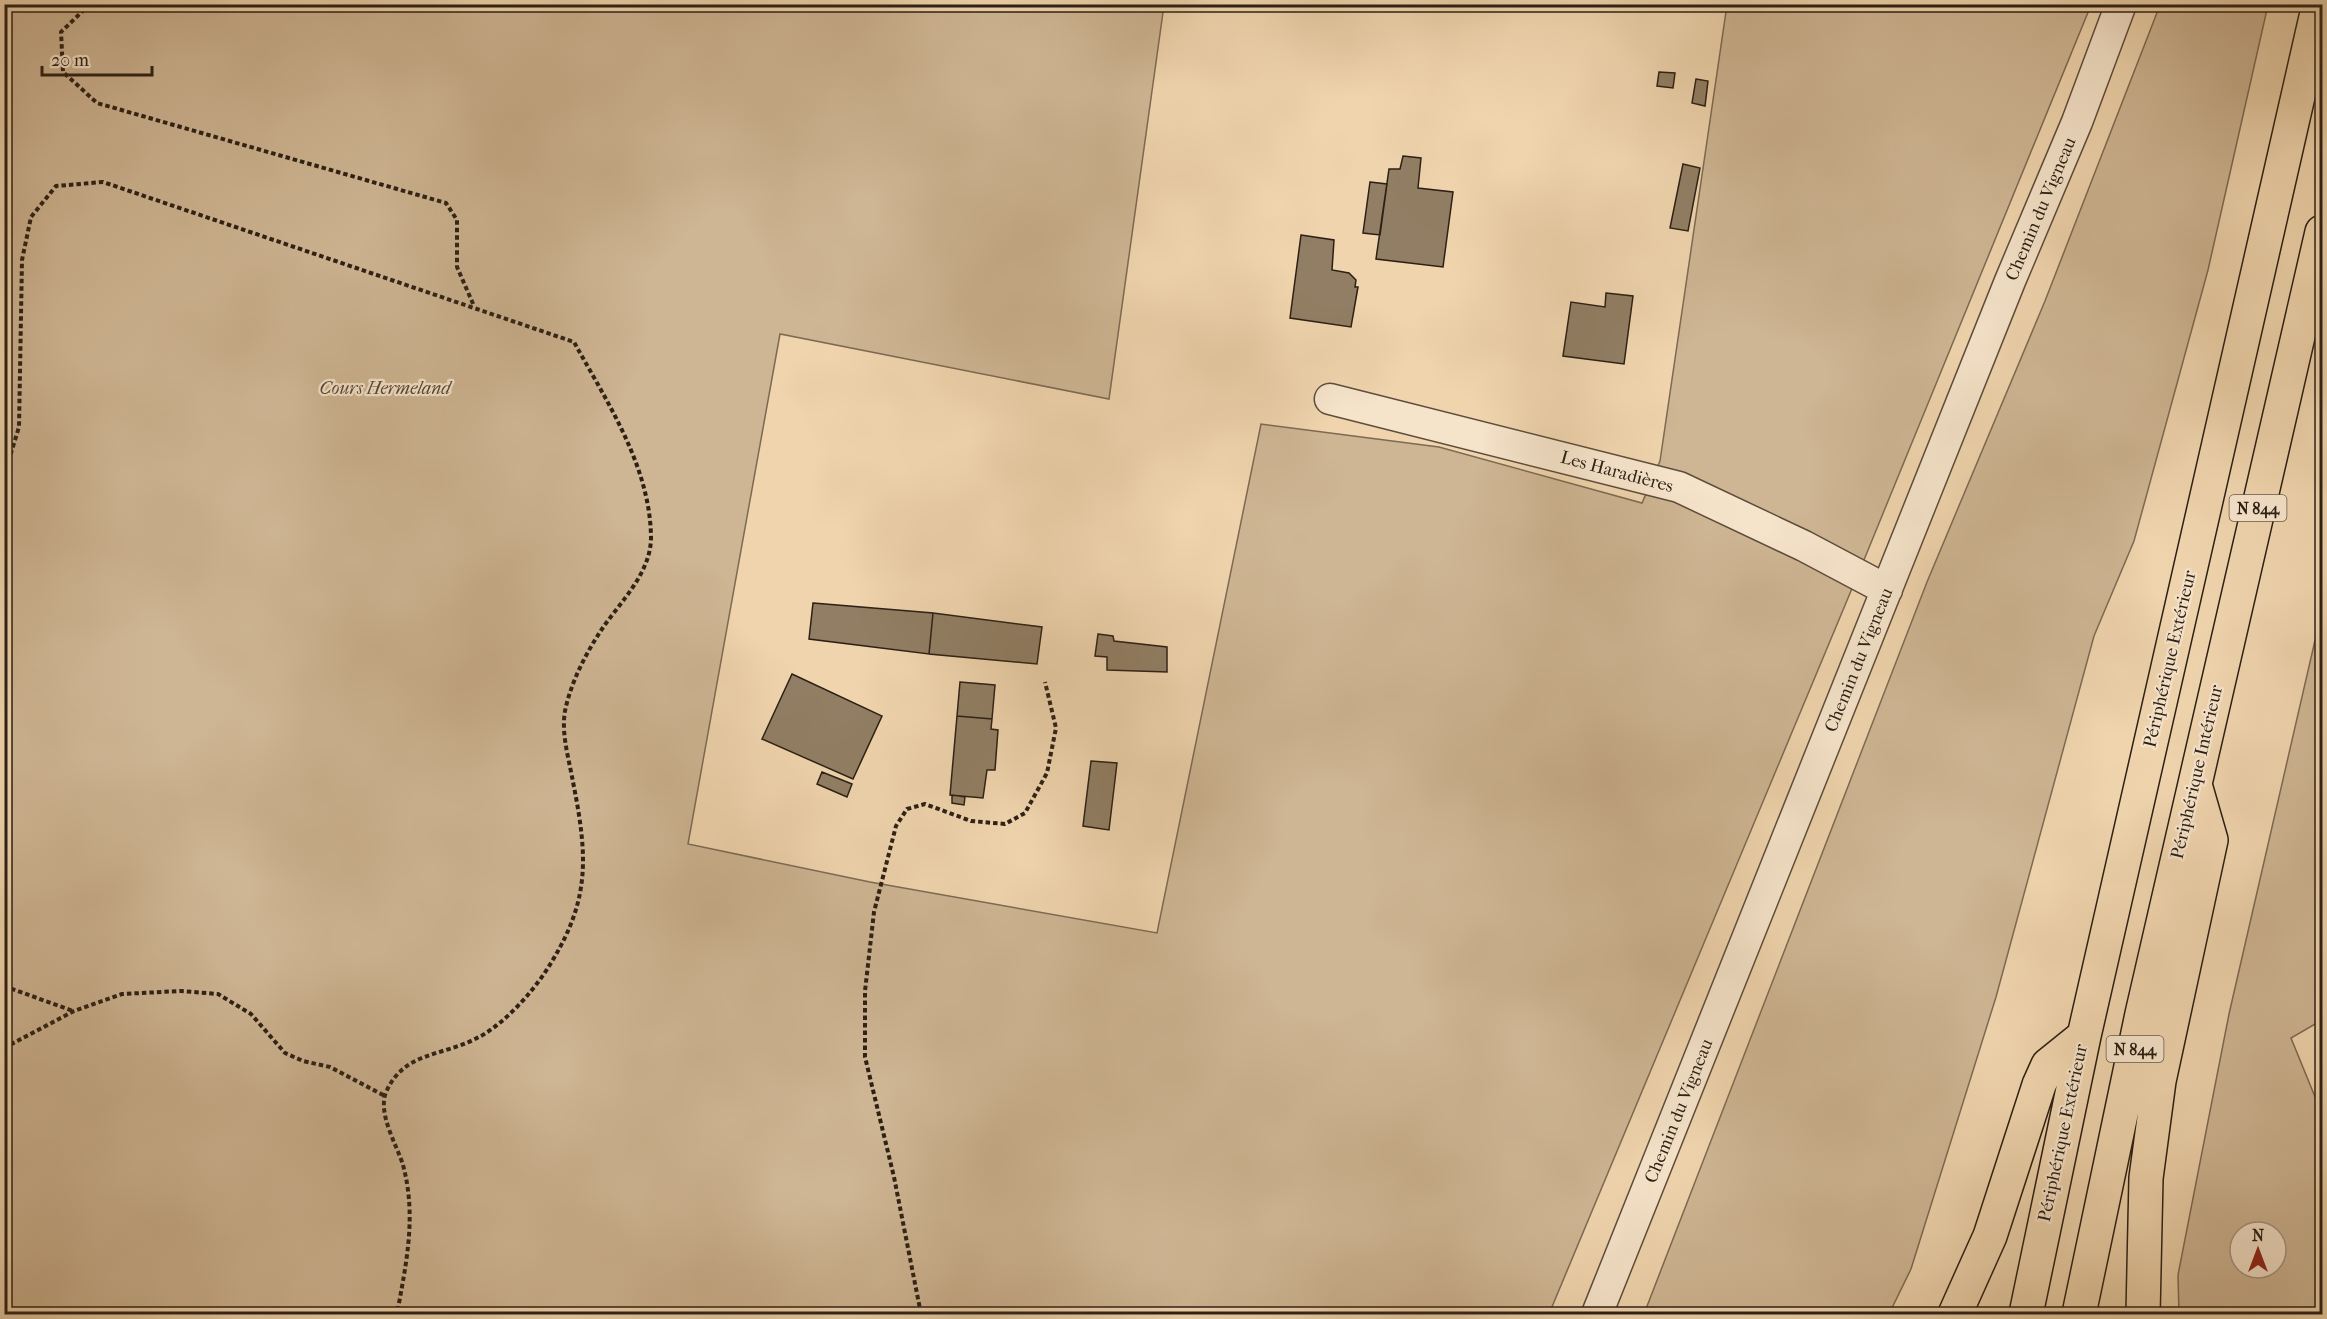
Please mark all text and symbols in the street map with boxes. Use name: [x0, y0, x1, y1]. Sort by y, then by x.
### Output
scale bar: [42, 39, 152, 77]
text: 20 m: [51, 50, 89, 71]
street label: Chemin du Vigneau: [2001, 134, 2081, 284]
park label: Cours Hermeland: [320, 378, 453, 399]
street label: Les Haradières: [1558, 447, 1676, 497]
road number: N 844: [2230, 495, 2286, 521]
street label: Périphérique Extérieur: [2139, 568, 2201, 750]
street label: Chemin du Vigneau: [1820, 585, 1898, 735]
street label: Périphérique Intérieur: [2167, 683, 2227, 861]
street label: Chemin du Vigneau: [1640, 1036, 1718, 1186]
road number: N 844: [2106, 1036, 2164, 1062]
street label: Périphérique Extérieur: [2034, 1042, 2092, 1224]
north arrow: [2228, 1220, 2288, 1280]
text: N: [2252, 1226, 2265, 1245]

